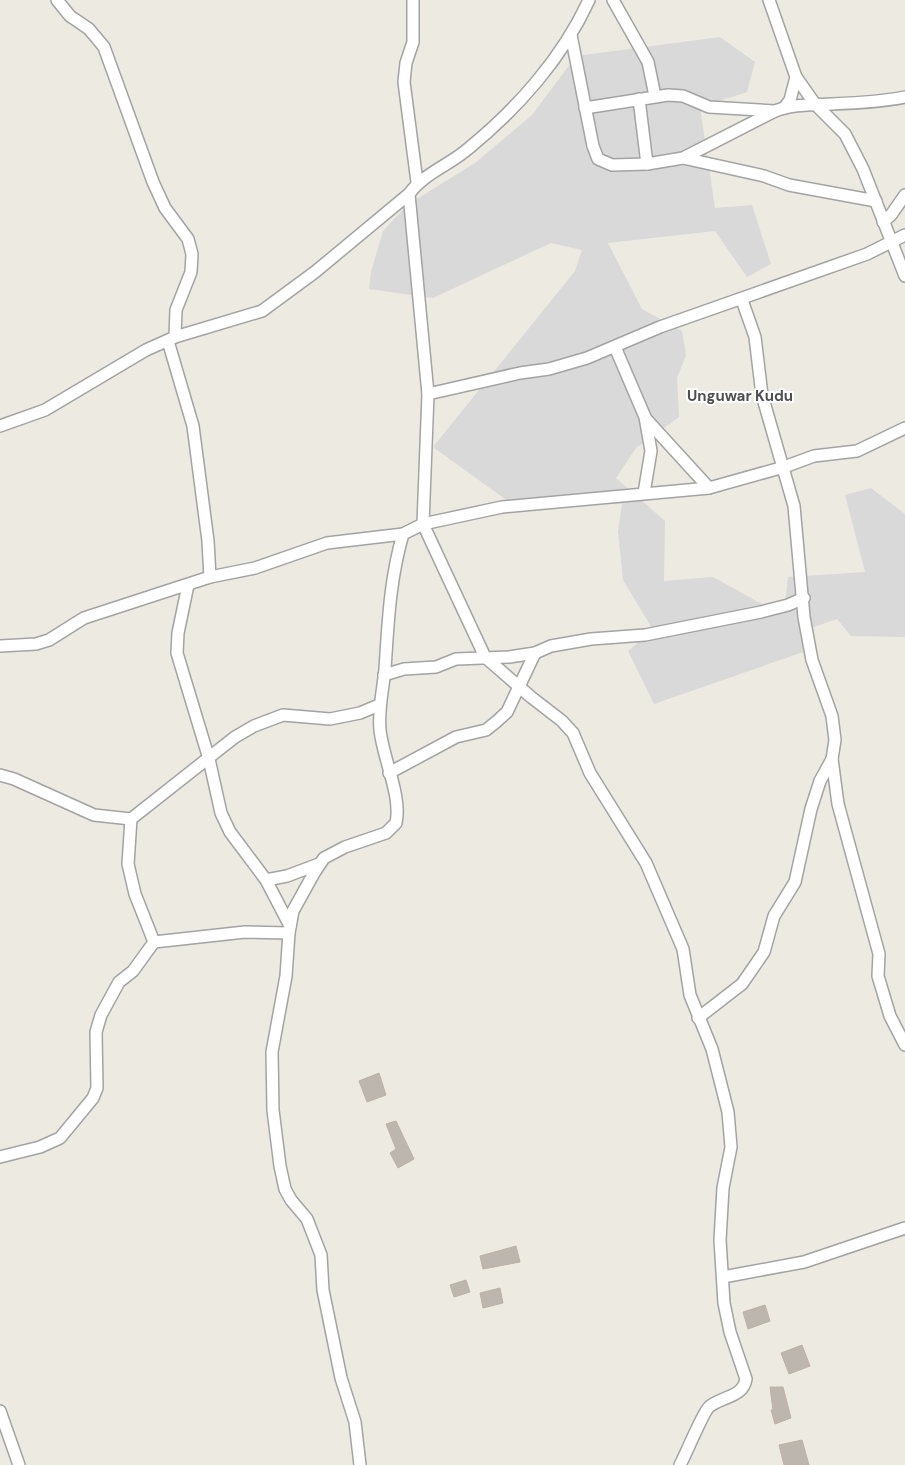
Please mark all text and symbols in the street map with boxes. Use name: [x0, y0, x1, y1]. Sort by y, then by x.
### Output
district label: Unguwar Kudu: [687, 386, 793, 406]

